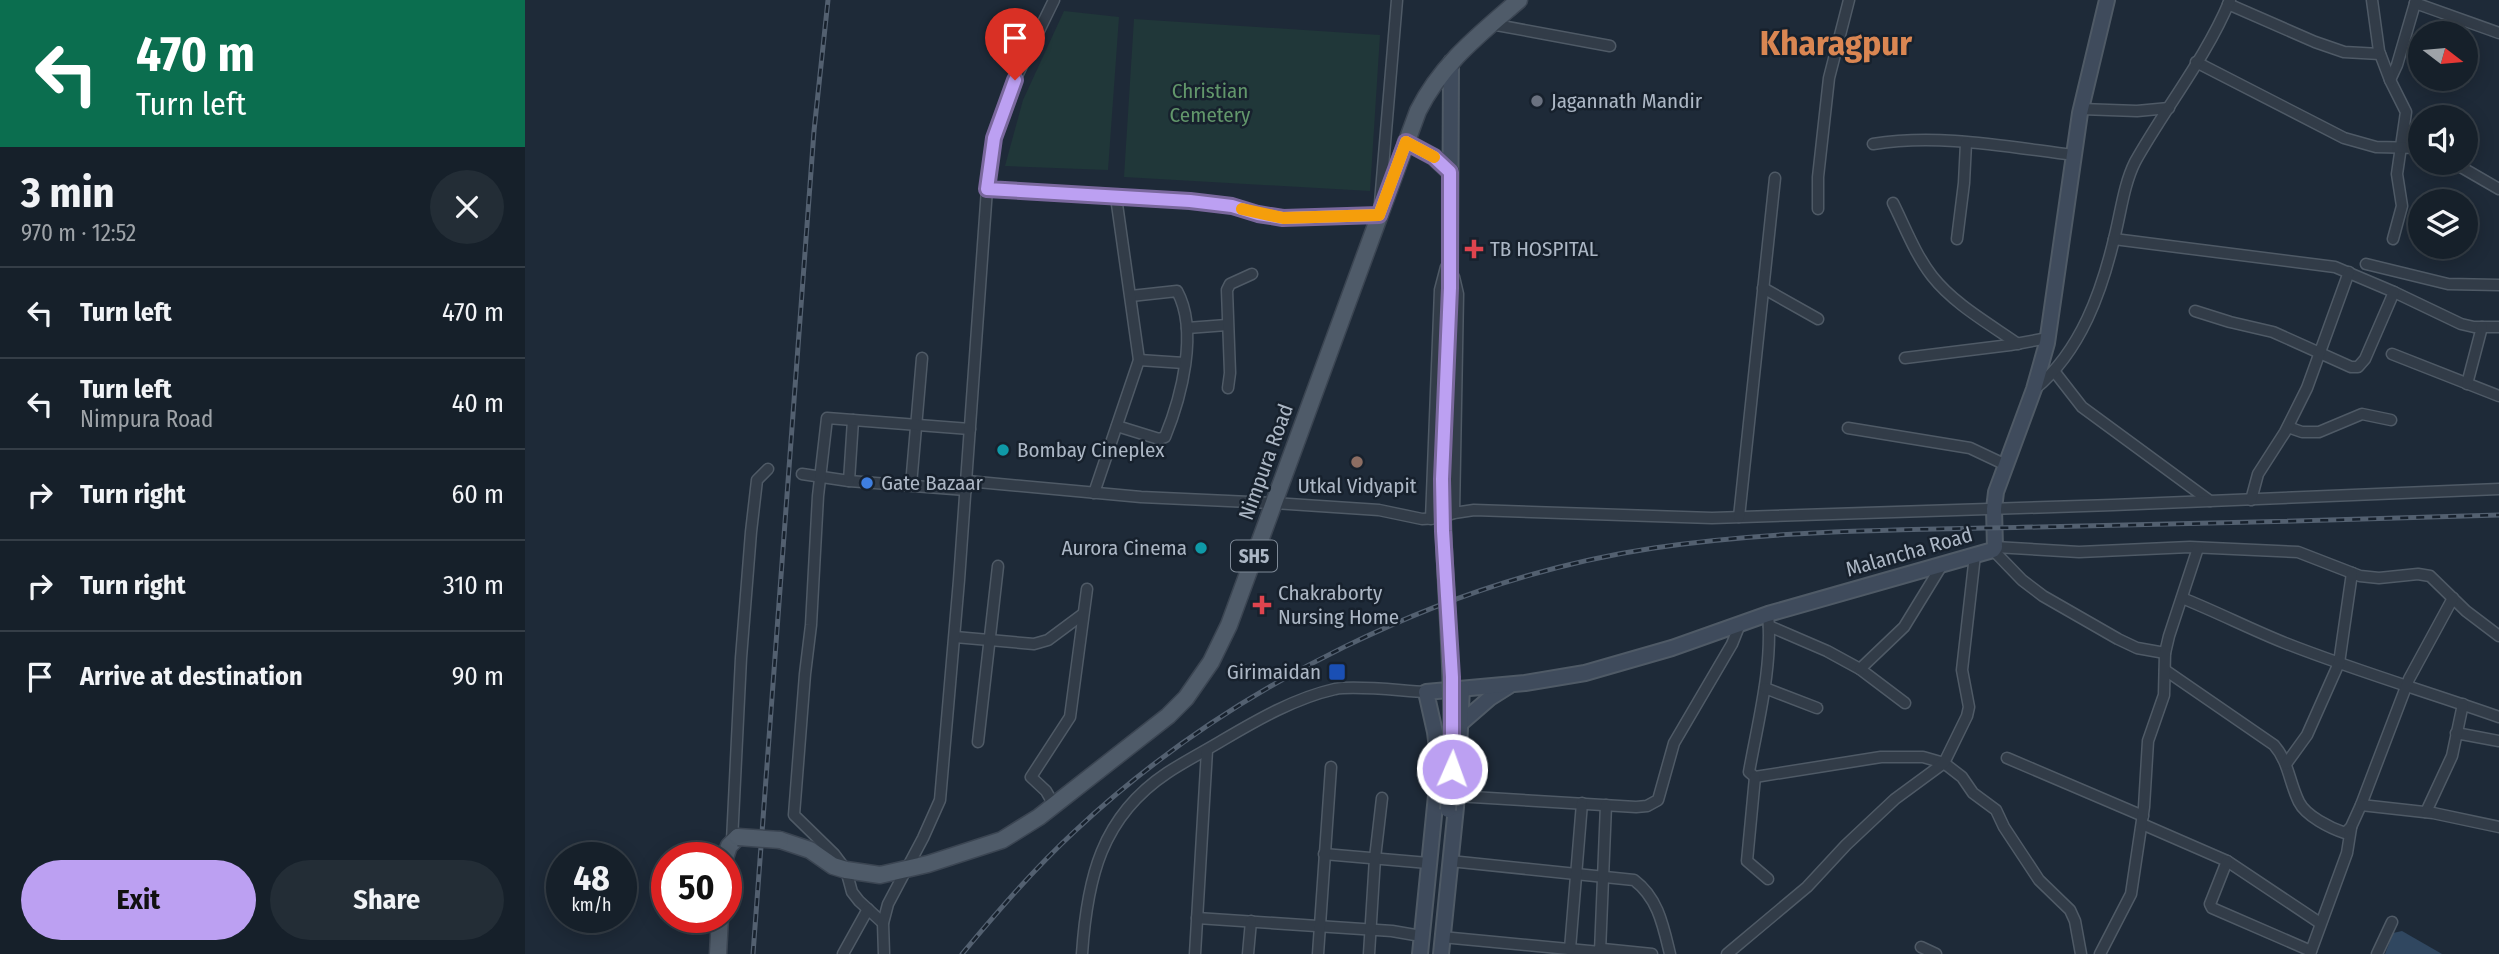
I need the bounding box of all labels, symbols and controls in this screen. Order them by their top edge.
pin [985,8,1045,80]
icon: arrive [996,19,1034,57]
north arrow [2408,21,2478,91]
map controls [2408,21,2478,259]
district label: Kharagpur [1760,22,1912,64]
text: 470 m [136,25,255,84]
icon: left [21,28,112,119]
park label: Christian Cemetery [1170,78,1251,128]
text: Turn left [136,85,246,123]
place label: Jagannath Mandir [1551,88,1703,114]
marker: Jagannath Mandir [1529,93,1545,109]
button: sound [2408,105,2478,175]
text: 3 min [21,168,115,218]
button: close [430,170,504,244]
button: layers [2408,189,2478,259]
text: 970 m · 12:52 [21,219,136,247]
place label: TB HOSPITAL [1490,236,1599,262]
marker: TB HOSPITAL [1464,239,1484,259]
icon: left [21,294,59,332]
text: Turn left [80,297,172,328]
text: 470 m [442,297,504,328]
text: Turn left [80,374,172,405]
icon: left [21,385,59,423]
text: 40 m [452,388,504,419]
street label: Nimpura Road [1233,400,1299,524]
text: Nimpura Road [80,405,213,433]
place label: Bombay Cineplex [1017,437,1165,463]
marker: Bombay Cineplex [995,442,1011,458]
marker: Utkal Vidyapit [1349,454,1365,470]
place label: Gate Bazaar [881,470,983,496]
place label: Utkal Vidyapit [1297,473,1417,499]
marker: Gate Bazaar [859,475,875,491]
icon: right [21,476,59,514]
text: Turn right [80,479,186,510]
text: 60 m [451,479,504,510]
street label: Malancha Road [1843,522,1975,582]
place label: Aurora Cinema [1061,535,1187,561]
marker: Aurora Cinema [1193,540,1209,556]
road number: SH5 [1231,540,1277,572]
icon: right [21,567,59,605]
text: Turn right [80,570,186,601]
text: 310 m [443,570,504,601]
place label: Chakraborty Nursing Home [1278,580,1399,630]
marker: Chakraborty Nursing Home [1252,595,1272,615]
icon: arrive [21,658,59,696]
place label: Girimaidan [1227,659,1321,685]
text: Arrive at destination [80,661,303,692]
text: 90 m [452,661,504,692]
marker: Girimaidan [1327,662,1347,682]
position arrow [1415,732,1489,806]
speed limit sign: 50 [651,842,742,933]
text: 48 [573,857,610,899]
button: Exit [21,860,256,940]
button: Share [270,860,504,940]
text: km/h [571,894,612,916]

